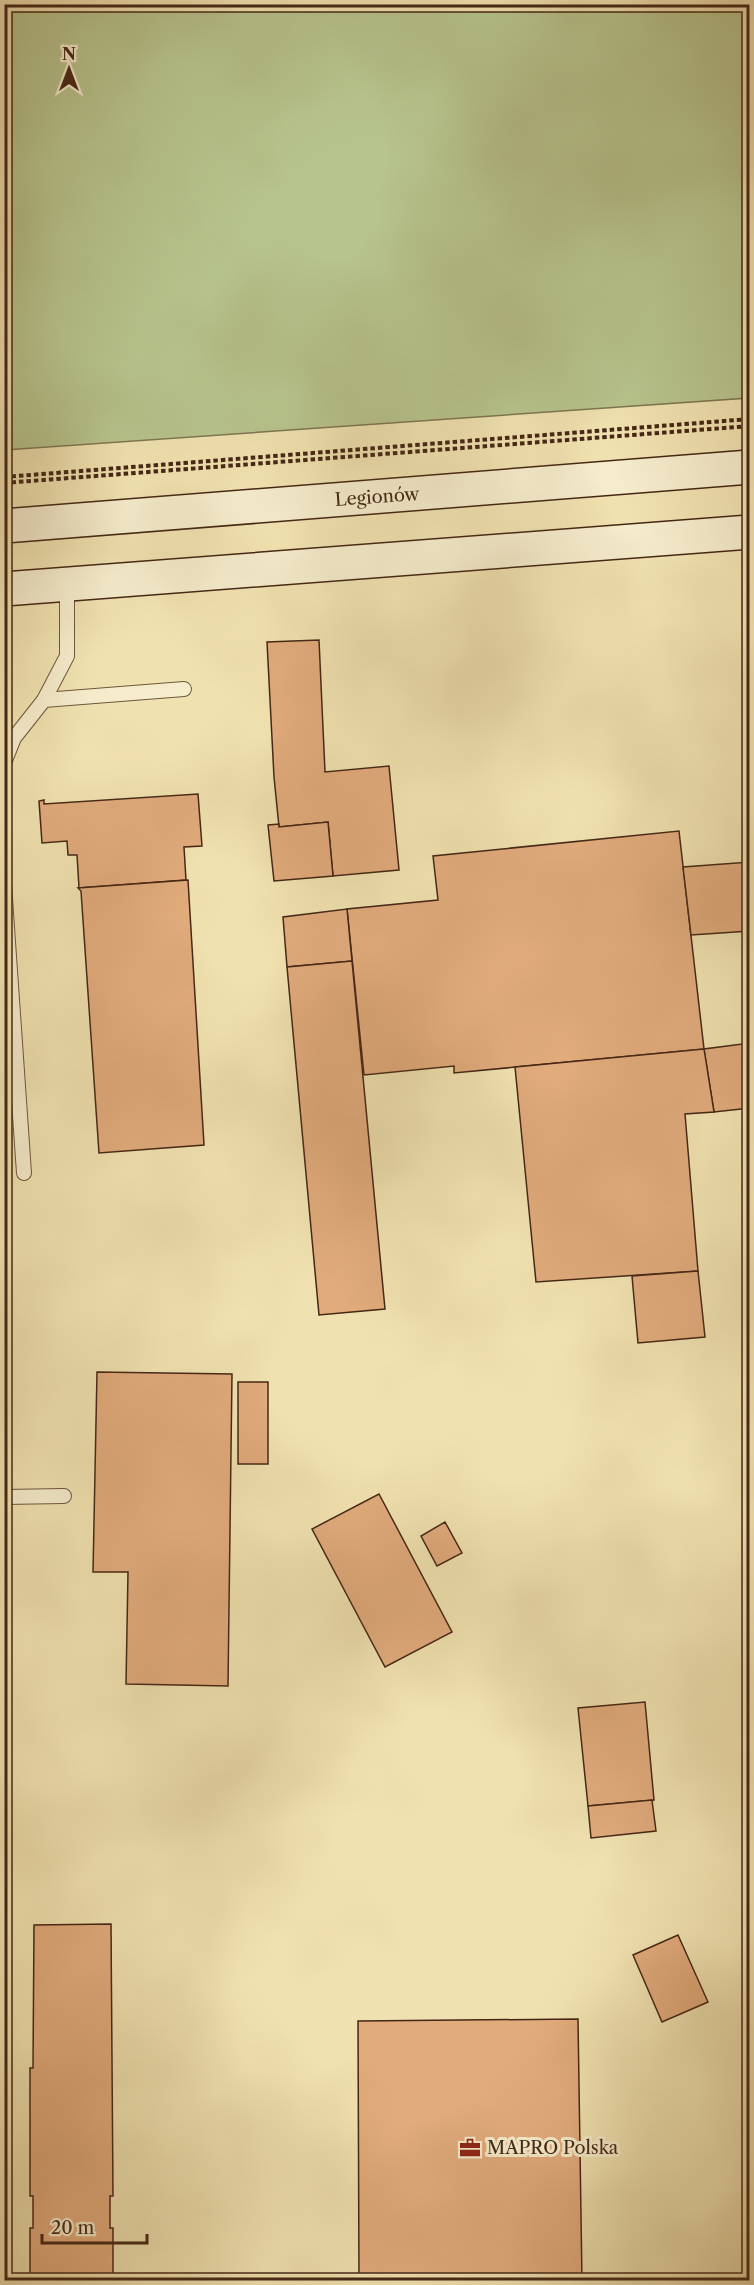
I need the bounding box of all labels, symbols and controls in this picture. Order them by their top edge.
north arrow [39,39,99,99]
text: N [62,44,76,64]
street label: Legionów [334,483,421,511]
office icon: MAPRO Polska [458,2136,482,2160]
place label: MAPRO Polska [487,2137,619,2159]
scale bar [42,2207,147,2245]
text: 20 m [51,2217,95,2239]

